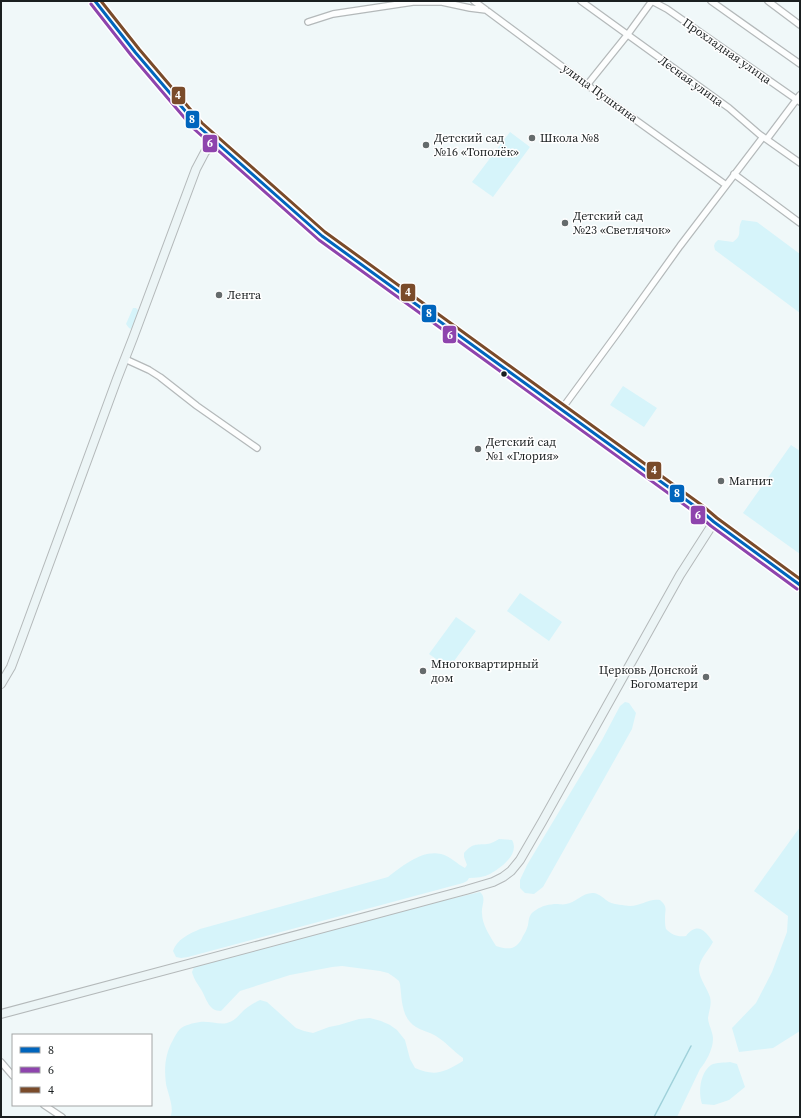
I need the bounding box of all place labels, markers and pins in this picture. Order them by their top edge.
place label: Детский сад №16 «Тополёк» [434,130,519,160]
place label: Школа №8 [540,130,599,146]
marker: Школа №8 [527,133,537,143]
marker: Детский сад №16 «Тополёк» [421,140,431,150]
place label: Детский сад №23 «Светлячок» [573,208,671,238]
marker: Детский сад №23 «Светлячок» [560,218,570,228]
place label: Лента [227,287,262,303]
marker: Лента [214,290,224,300]
unlabelled marker [499,369,509,379]
place label: Детский сад №1 «Глория» [486,434,559,464]
marker: Детский сад №1 «Глория» [473,444,483,454]
place label: Магнит [729,473,773,489]
marker: Магнит [716,476,726,486]
place label: Многоквартирный дом [431,656,539,686]
place label: Церковь Донской Богоматери [599,662,698,692]
marker: Многоквартирный дом [418,666,428,676]
marker: Церковь Донской Богоматери [701,672,711,682]

